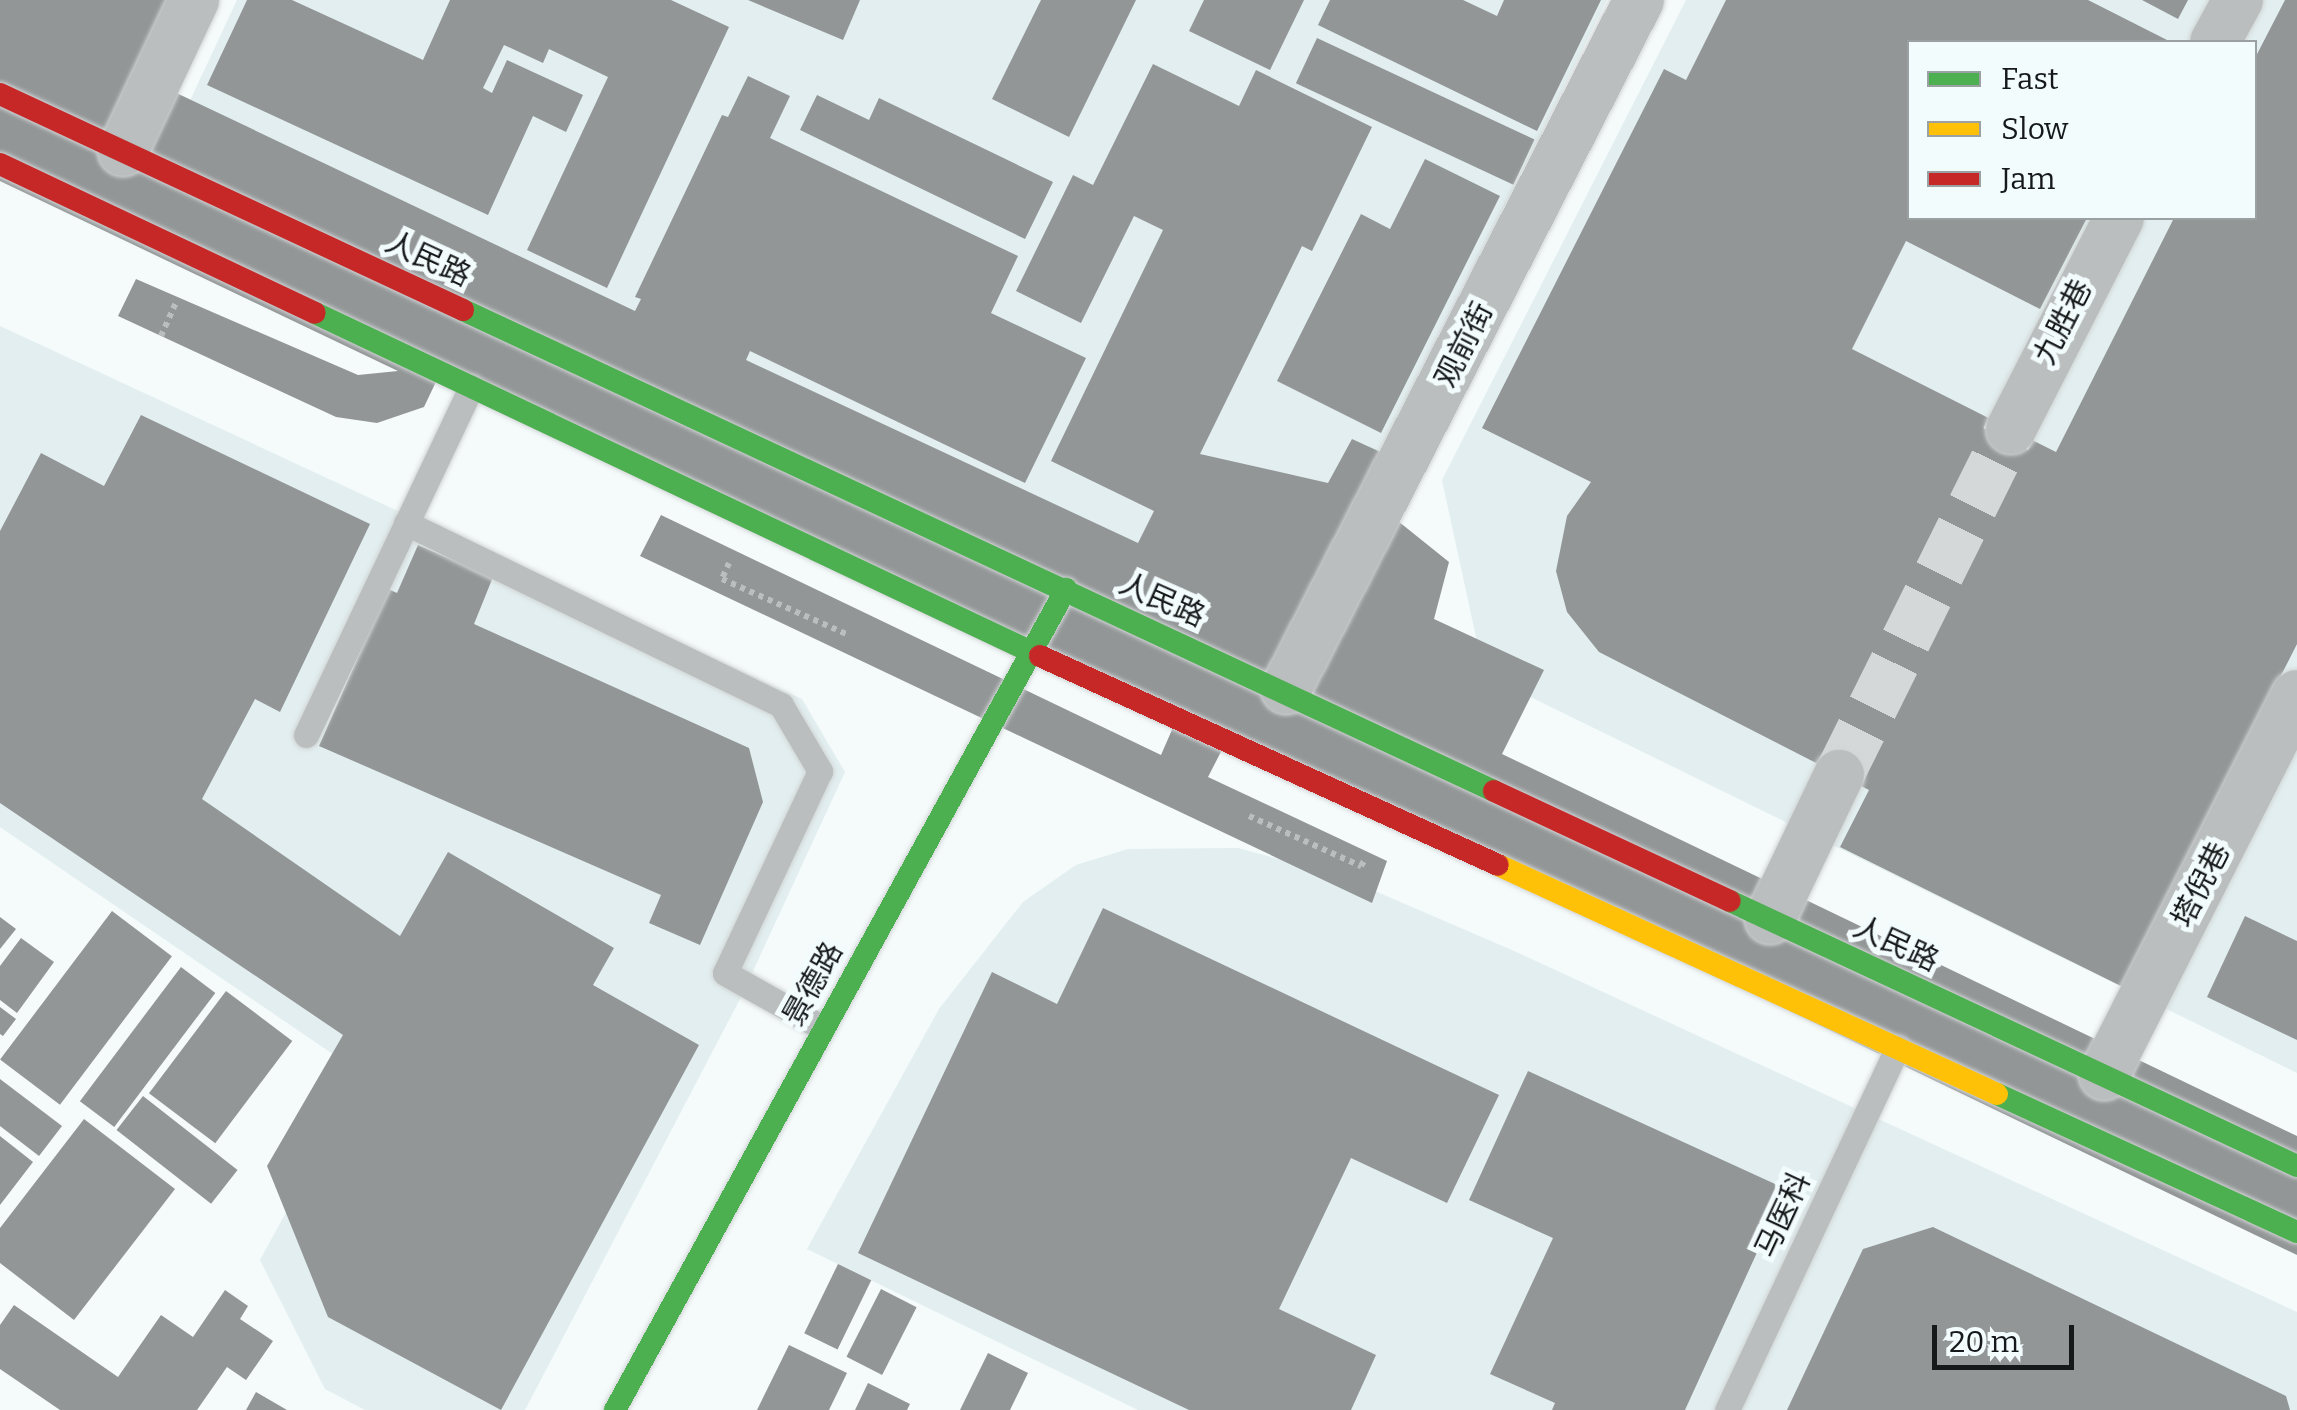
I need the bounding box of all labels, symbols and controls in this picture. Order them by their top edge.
legend [1907,40,2257,220]
text: Fast [2001,61,2059,97]
text: Slow [2001,111,2068,147]
text: Jam [2001,161,2055,197]
street label: 人民路 [380,224,476,294]
street label: 九胜巷 [2027,274,2099,370]
street label: 观前街 [1428,297,1500,393]
street label: 人民路 [1114,565,1210,635]
street label: 塔倪巷 [2165,837,2237,933]
street label: 人民路 [1848,909,1944,979]
street label: 景德路 [775,936,851,1032]
street label: 马医科 [1748,1167,1818,1263]
scale bar [1937,1305,2080,1367]
text: 20 m [1949,1324,2019,1360]

